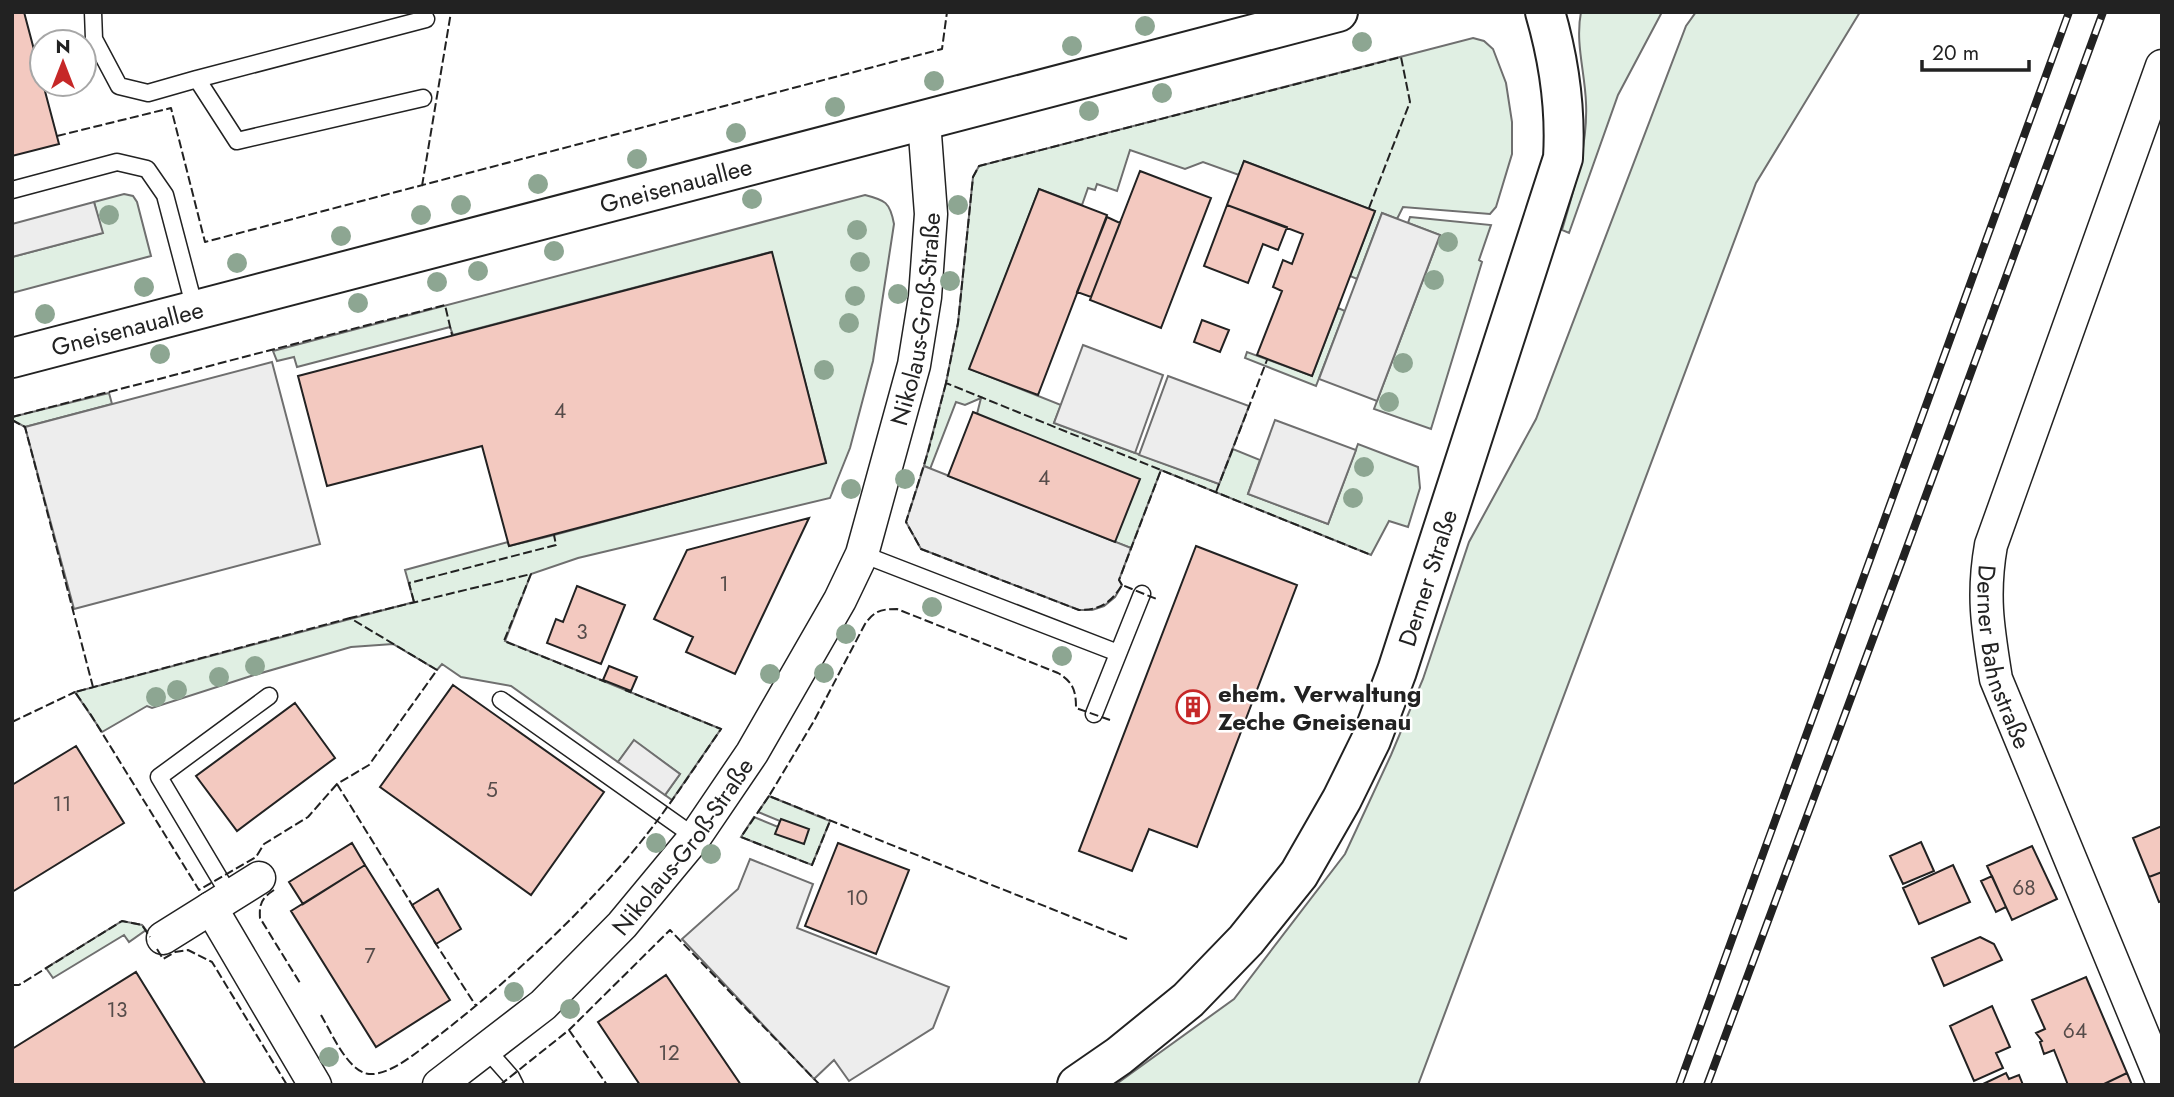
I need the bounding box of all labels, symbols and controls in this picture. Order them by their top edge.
north arrow [28,28,98,98]
scale bar [1922,28,2029,72]
text: N [55,33,71,60]
text: 20 m [1932,38,1979,68]
street label: Gneisenauallee [596,148,756,221]
street label: Nikolaus-Groß-Straße [881,211,949,429]
street label: Gneisenauallee [47,291,207,365]
house number: 4 [554,396,566,426]
house number: 4 [1038,463,1050,493]
street label: Derner Straße [1389,505,1466,651]
street label: Derner Bahnstraße [1969,564,2040,754]
house number: 1 [719,569,729,599]
house number: 3 [576,617,588,647]
place label: ehem. Verwaltung Zeche Gneisenau [1218,676,1421,739]
building icon: ehem. Verwaltung Zeche Gneisenau [1174,688,1212,726]
street label: Nikolaus-Groß-Straße [603,750,762,943]
house number: 5 [486,775,498,805]
house number: 11 [53,789,71,819]
house number: 68 [2012,873,2036,903]
house number: 10 [846,883,868,913]
house number: 7 [364,941,376,971]
house number: 13 [107,995,127,1025]
house number: 64 [2063,1016,2087,1046]
house number: 12 [658,1038,680,1068]

